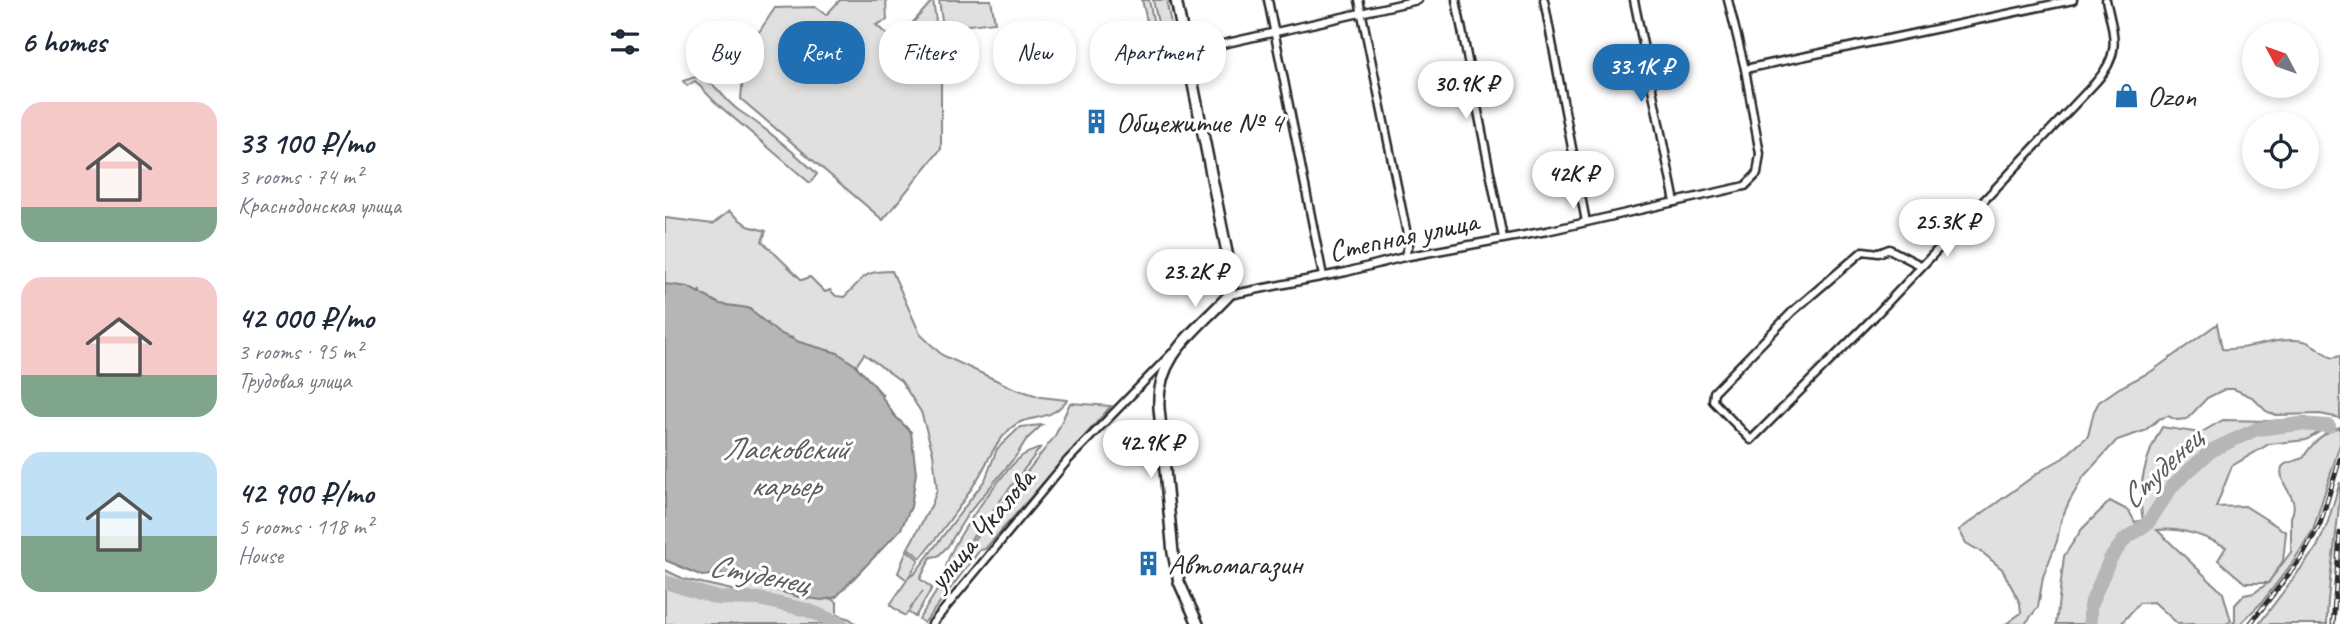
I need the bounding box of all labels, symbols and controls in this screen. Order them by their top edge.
chip: Buy [686,21,764,84]
chip: Rent [778,21,865,84]
chip: Filters [879,21,979,84]
chip: New [993,21,1076,84]
chip: Apartment [1090,21,1226,84]
north arrow [2242,21,2319,98]
map controls [2242,21,2319,189]
text: 6 homes [21,23,106,61]
icon: filters [606,23,644,61]
pin: 33.1K ₽ [1576,44,1706,104]
text: 33.1K ₽ [1609,52,1673,81]
pin: 30.9K ₽ [1401,61,1531,121]
text: 30.9K ₽ [1434,69,1498,98]
place label: Ozon [2147,77,2197,115]
shop icon: Ozon [2113,82,2141,110]
place label: Общежитие № 4 [1116,103,1285,141]
building icon: Общежитие № 4 [1082,108,1110,136]
button: locate [2242,112,2319,189]
text: 33 100 ₽/mo [238,124,374,162]
icon: home [77,130,161,214]
pin: 42K ₽ [1524,152,1622,211]
text: 42K ₽ [1548,159,1598,188]
text: 3 rooms · 74 m² [238,162,362,191]
text: Краснодонская улица [238,191,401,220]
pin: 25.3K ₽ [1882,200,2012,259]
street label: Степная улица [1325,201,1484,270]
text: 25.3K ₽ [1915,207,1979,236]
pin: 23.2K ₽ [1130,250,1260,309]
text: 23.2K ₽ [1163,257,1227,286]
text: 42 000 ₽/mo [238,299,374,337]
icon: home [77,305,161,389]
text: 3 rooms · 95 m² [238,337,362,366]
text: Трудовая улица [238,366,351,395]
water label: Студенец [2111,416,2214,518]
pin: 42.9K ₽ [1086,420,1216,480]
water label: Ласковский карьер [722,428,854,506]
text: 42.9K ₽ [1119,428,1183,457]
street label: улица Чкалова [918,458,1045,599]
text: 42 900 ₽/mo [238,474,374,512]
icon: home [77,480,161,564]
text: 5 rooms · 118 m² [238,512,373,541]
text: House [238,541,283,570]
water label: Студенец [706,544,816,604]
place label: Автомагазин [1168,545,1305,583]
building icon: Автомагазин [1134,550,1162,578]

